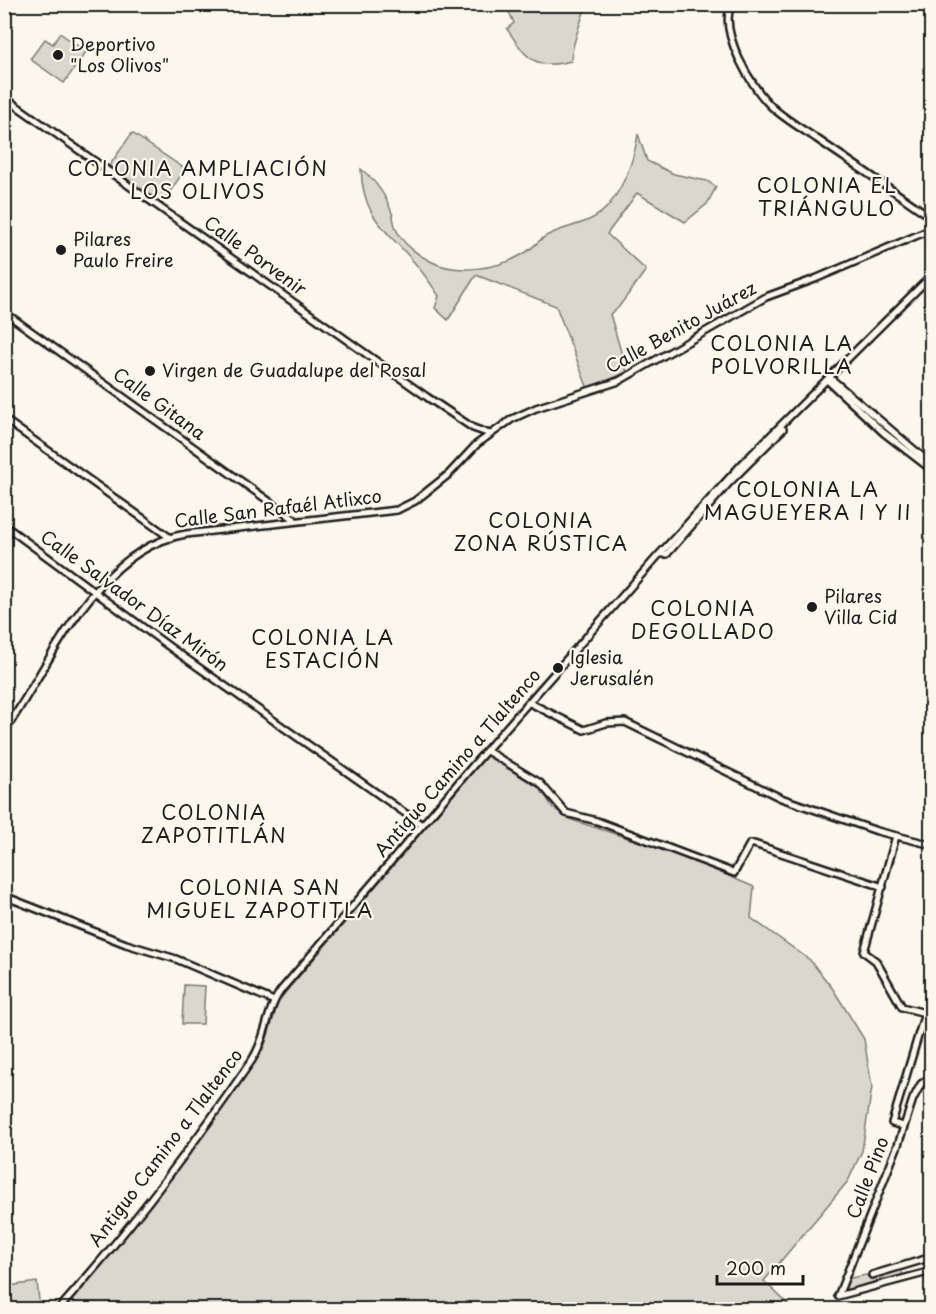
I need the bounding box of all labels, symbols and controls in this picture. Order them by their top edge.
place label: Deportivo "Los Olivos" [70,30,169,78]
marker: Deportivo "Los Olivos" [51,48,65,62]
district label: COLONIA AMPLIACIÓN LOS OLIVOS [68,153,328,206]
district label: COLONIA EL TRIÁNGULO [757,170,897,223]
street label: Calle Porvenir [199,208,313,302]
place label: Pilares Paulo Freire [73,225,174,273]
marker: Pilares Paulo Freire [54,243,68,257]
street label: Calle Benito Juárez [600,274,761,379]
district label: COLONIA LA POLVORILLA [710,328,854,381]
place label: Virgen de Guadalupe del Rosal [162,356,426,383]
street label: Calle Gitana [108,360,212,446]
marker: Virgen de Guadalupe del Rosal [143,364,157,378]
district label: COLONIA LA MAGUEYERA I Y II [704,474,912,527]
street label: Calle San Rafaél Atlixco [173,481,383,534]
district label: COLONIA ZONA RÚSTICA [453,505,629,558]
street label: Calle Salvador Díaz Mirón [35,522,234,677]
place label: Pilares Villa Cid [824,582,898,630]
district label: COLONIA DEGOLLADO [631,593,775,646]
marker: Pilares Villa Cid [805,600,819,614]
district label: COLONIA LA ESTACIÓN [251,622,395,675]
place label: Iglesia Jerusalén [570,643,654,691]
marker: Iglesia Jerusalén [551,661,565,675]
street label: Antiguo Camino a Tlaltenco [367,662,546,862]
district label: COLONIA ZAPOTITLÁN [141,797,287,850]
district label: COLONIA SAN MIGUEL ZAPOTITLA [146,872,374,925]
street label: Antiguo Camino a Tlaltenco [81,1042,248,1252]
street label: Calle Pino [839,1132,895,1223]
scale bar [717,1248,802,1286]
text: 200 m [726,1254,786,1281]

